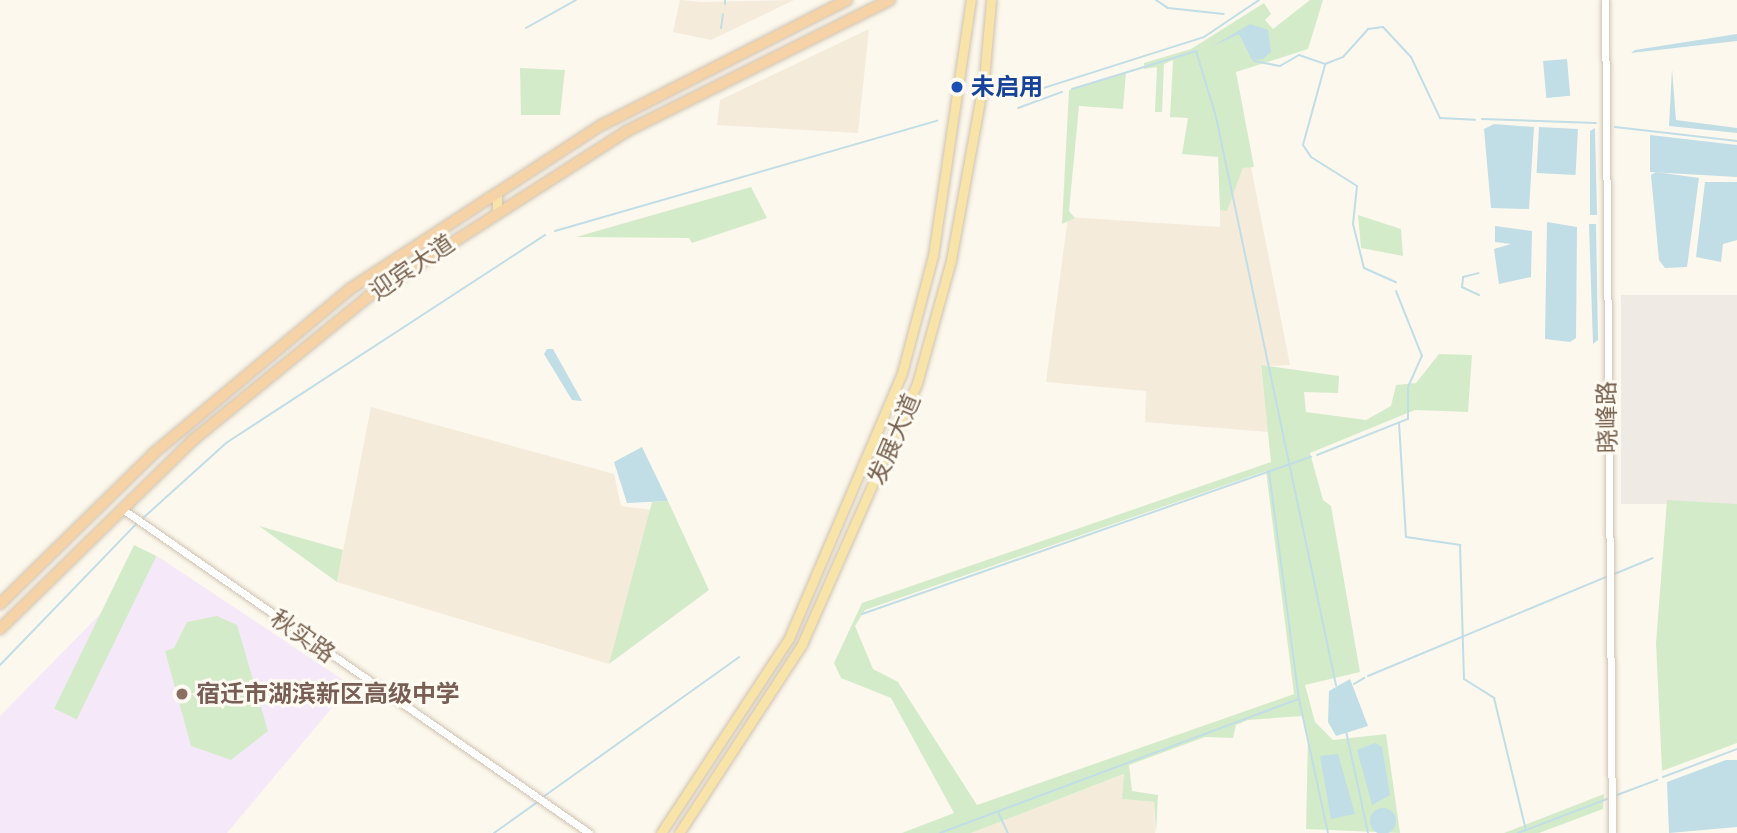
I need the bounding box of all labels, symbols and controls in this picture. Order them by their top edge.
place label: 未启用 [971,73,1043,101]
marker: 未启用 [949,79,965,95]
street label: 迎宾大道 [364,228,460,306]
street label: 晓峰路 [1592,381,1622,453]
street label: 发展大道 [862,389,926,489]
street label: 秋实路 [265,604,341,668]
place label: 宿迁市湖滨新区高级中学 [196,680,460,708]
marker: 宿迁市湖滨新区高级中学 [174,686,190,702]

